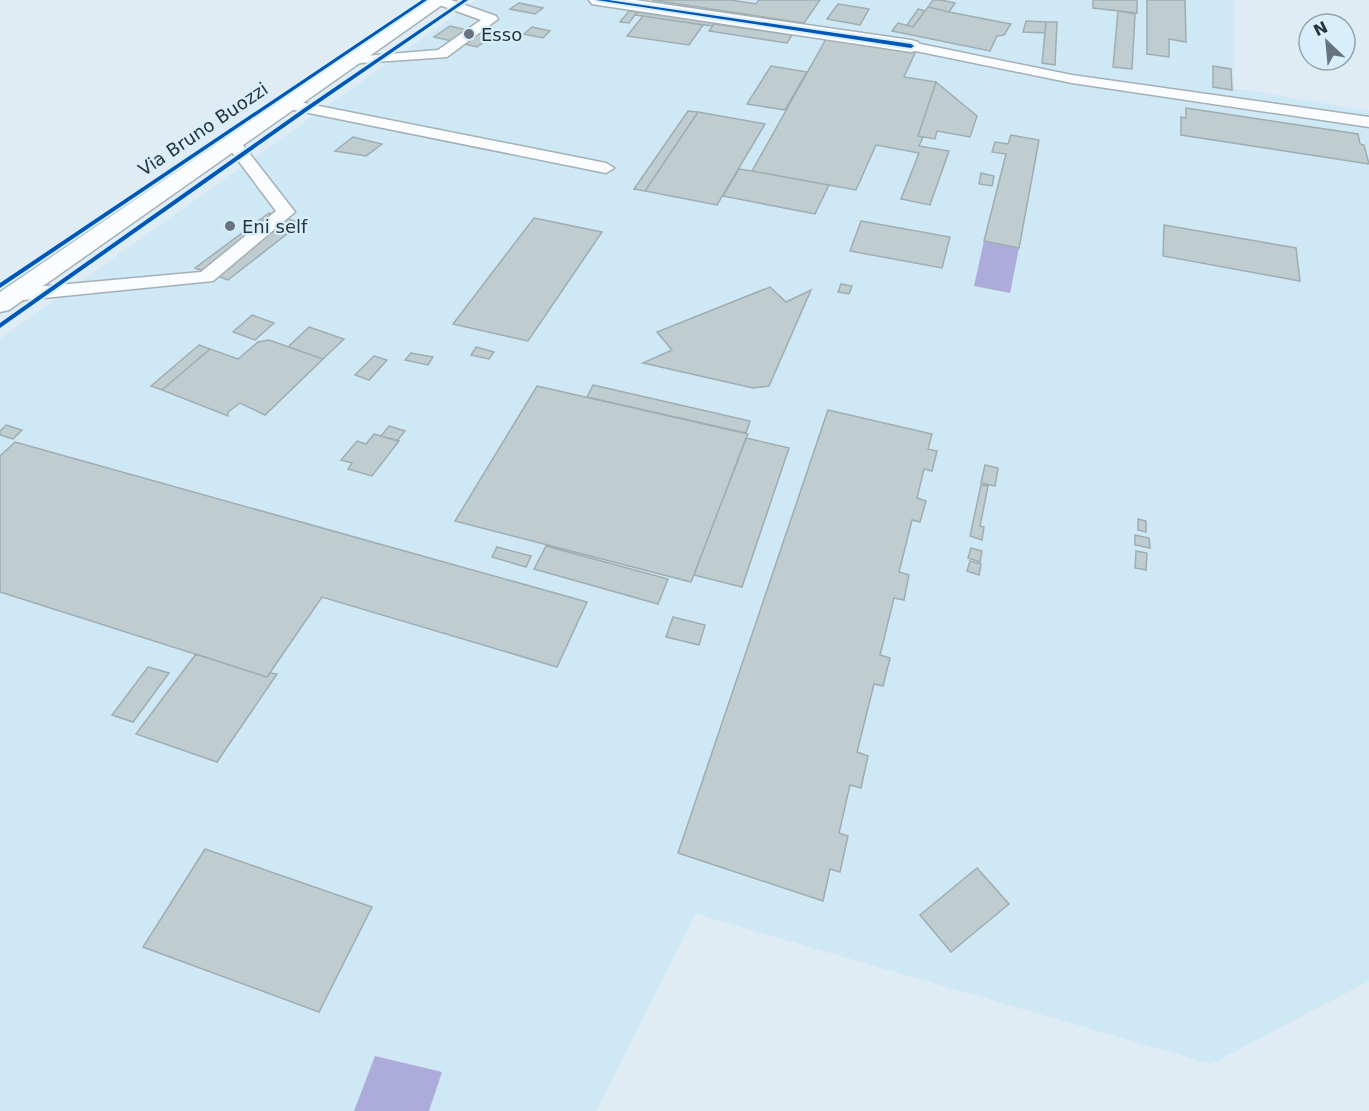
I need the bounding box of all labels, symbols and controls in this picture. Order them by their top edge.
north arrow [1297,12,1357,72]
text: N [1310,17,1331,40]
place label: Esso [481,24,522,45]
marker: Esso [462,27,476,41]
street label: Via Bruno Buozzi [134,78,272,180]
place label: Eni self [242,216,308,237]
marker: Eni self [223,219,237,233]

